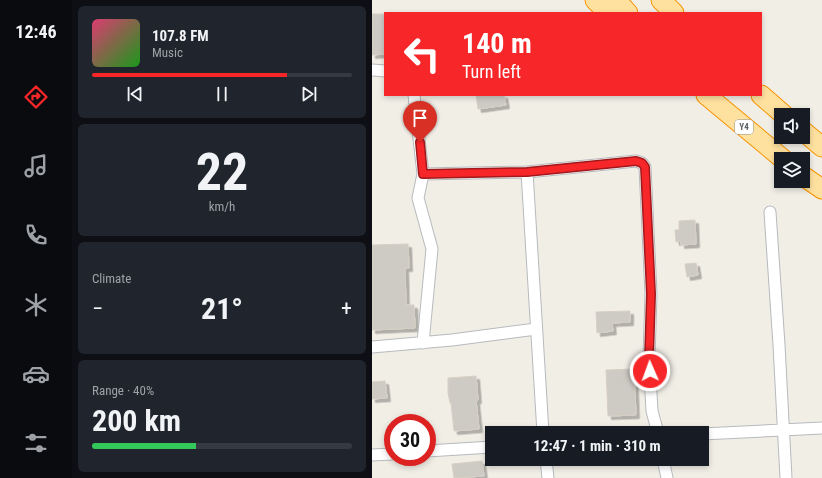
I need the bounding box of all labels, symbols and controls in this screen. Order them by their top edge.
text: 12:46 [15,21,57,42]
text: 107.8 FM [152,27,209,45]
text: 140 m [462,27,532,60]
icon: left [396,28,448,80]
text: Music [152,45,183,60]
text: Turn left [462,61,521,82]
icon: directions [22,83,50,111]
icon: previous [124,83,146,105]
icon: pause [211,83,233,105]
icon: next [298,83,320,105]
pin [403,101,437,142]
icon: arrive [409,107,431,129]
map controls [774,108,810,188]
button: sound [774,108,810,144]
road number: Y4 [735,120,753,134]
text: 22 [196,142,248,203]
icon: music [22,152,50,180]
button: layers [774,152,810,188]
text: km/h [209,199,235,214]
icon: phone [22,221,50,249]
text: Climate [92,271,131,286]
icon: climate [22,291,50,319]
text: 21° [201,291,243,326]
text: − [92,296,103,321]
text: + [341,296,352,321]
position arrow [629,350,671,392]
icon: car [22,360,50,388]
text: Range · 40% [92,383,154,398]
text: 200 km [92,403,181,438]
speed limit sign: 30 [384,414,436,466]
icon: filters [22,429,50,457]
text: 12:47 · 1 min · 310 m [533,437,661,455]

